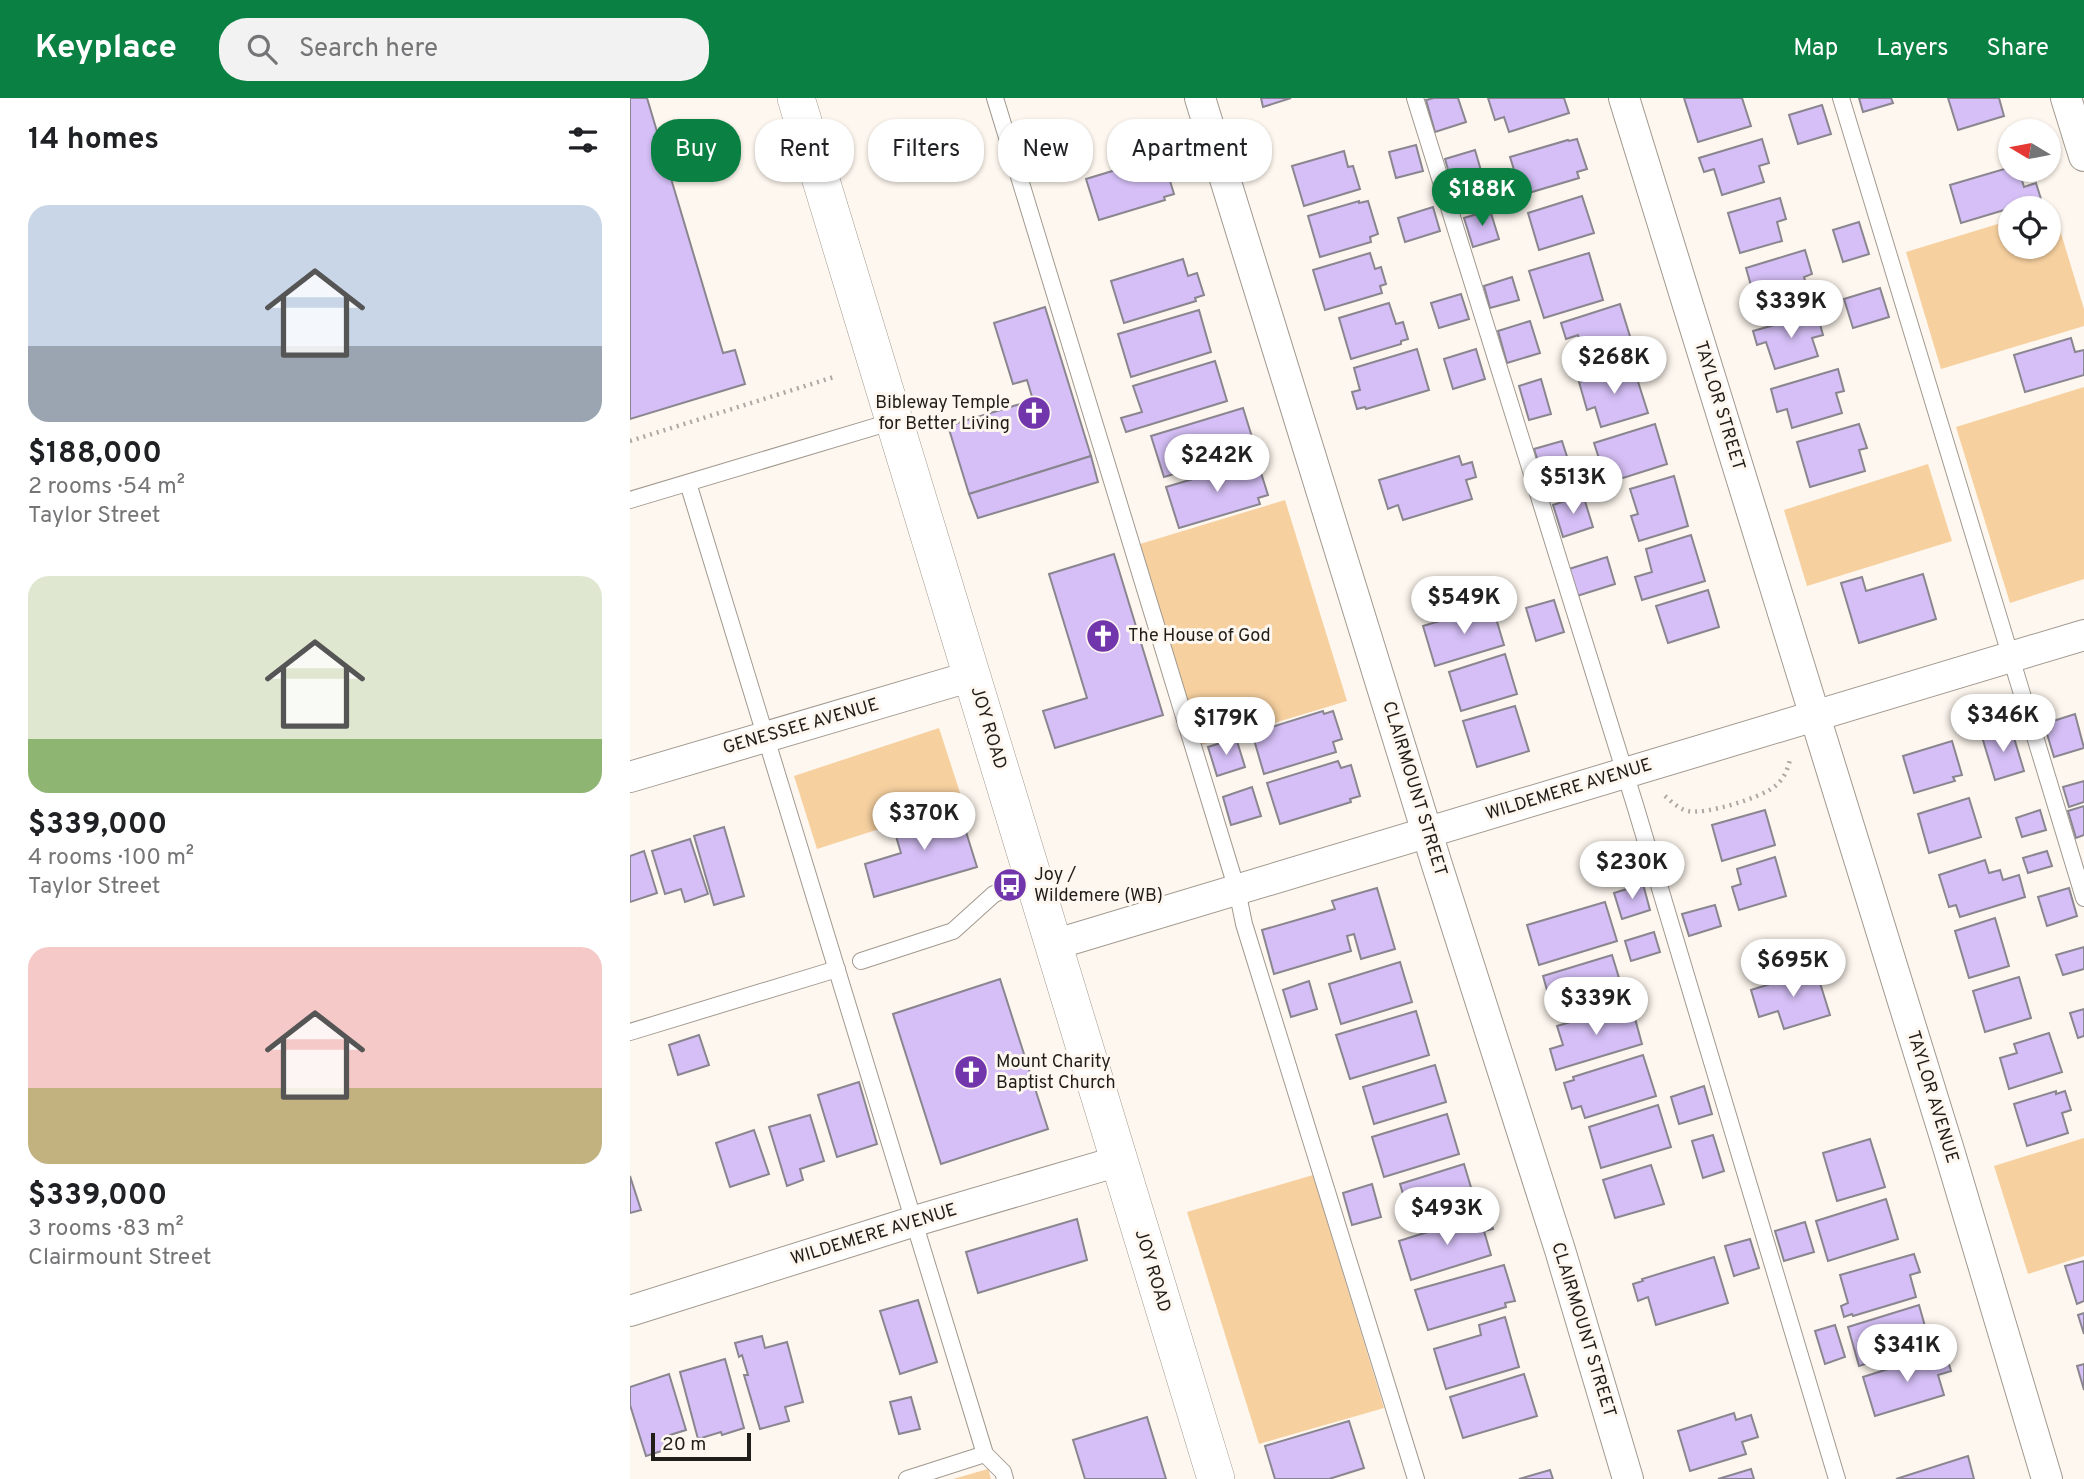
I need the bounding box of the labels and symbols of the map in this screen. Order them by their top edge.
north arrow [1998,119,2062,182]
pin: $188K [1433,169,1531,228]
pin: $339K [1742,280,1840,340]
pin: $268K [1565,336,1663,396]
street label: TAYLOR STREET [1688,338,1750,474]
place label: Bibleway Temple for Better Living [875,392,1010,436]
church icon: Bibleway Temple for Better Living [1015,394,1053,432]
pin: $242K [1168,434,1266,494]
pin: $513K [1524,456,1622,516]
pin: $549K [1415,576,1513,636]
church icon: The House of God [1084,617,1122,655]
place label: The House of God [1128,625,1271,648]
street label: JOY ROAD [964,684,1012,772]
street label: GENESSEE AVENUE [720,694,882,760]
pin: $346K [1954,694,2052,754]
pin: $179K [1177,698,1275,757]
street label: CLAIRMOUNT STREET [1376,699,1452,879]
street label: WILDEMERE AVENUE [1483,754,1655,826]
pin: $370K [875,792,973,852]
pin: $230K [1583,842,1681,901]
place label: Joy / Wildemere (WB) [1034,864,1163,908]
bus stop icon: Joy / Wildemere (WB) [991,866,1029,904]
pin: $695K [1744,940,1842,999]
pin: $339K [1547,978,1645,1037]
street label: TAYLOR AVENUE [1901,1028,1963,1166]
place label: Mount Charity Baptist Church [996,1051,1116,1095]
church icon: Mount Charity Baptist Church [952,1053,990,1091]
pin: $493K [1398,1188,1496,1247]
street label: WILDEMERE AVENUE [788,1199,960,1271]
street label: JOY ROAD [1128,1227,1176,1315]
street label: CLAIRMOUNT STREET [1545,1240,1621,1420]
pin: $341K [1858,1324,1956,1384]
scale bar [651,1430,751,1462]

